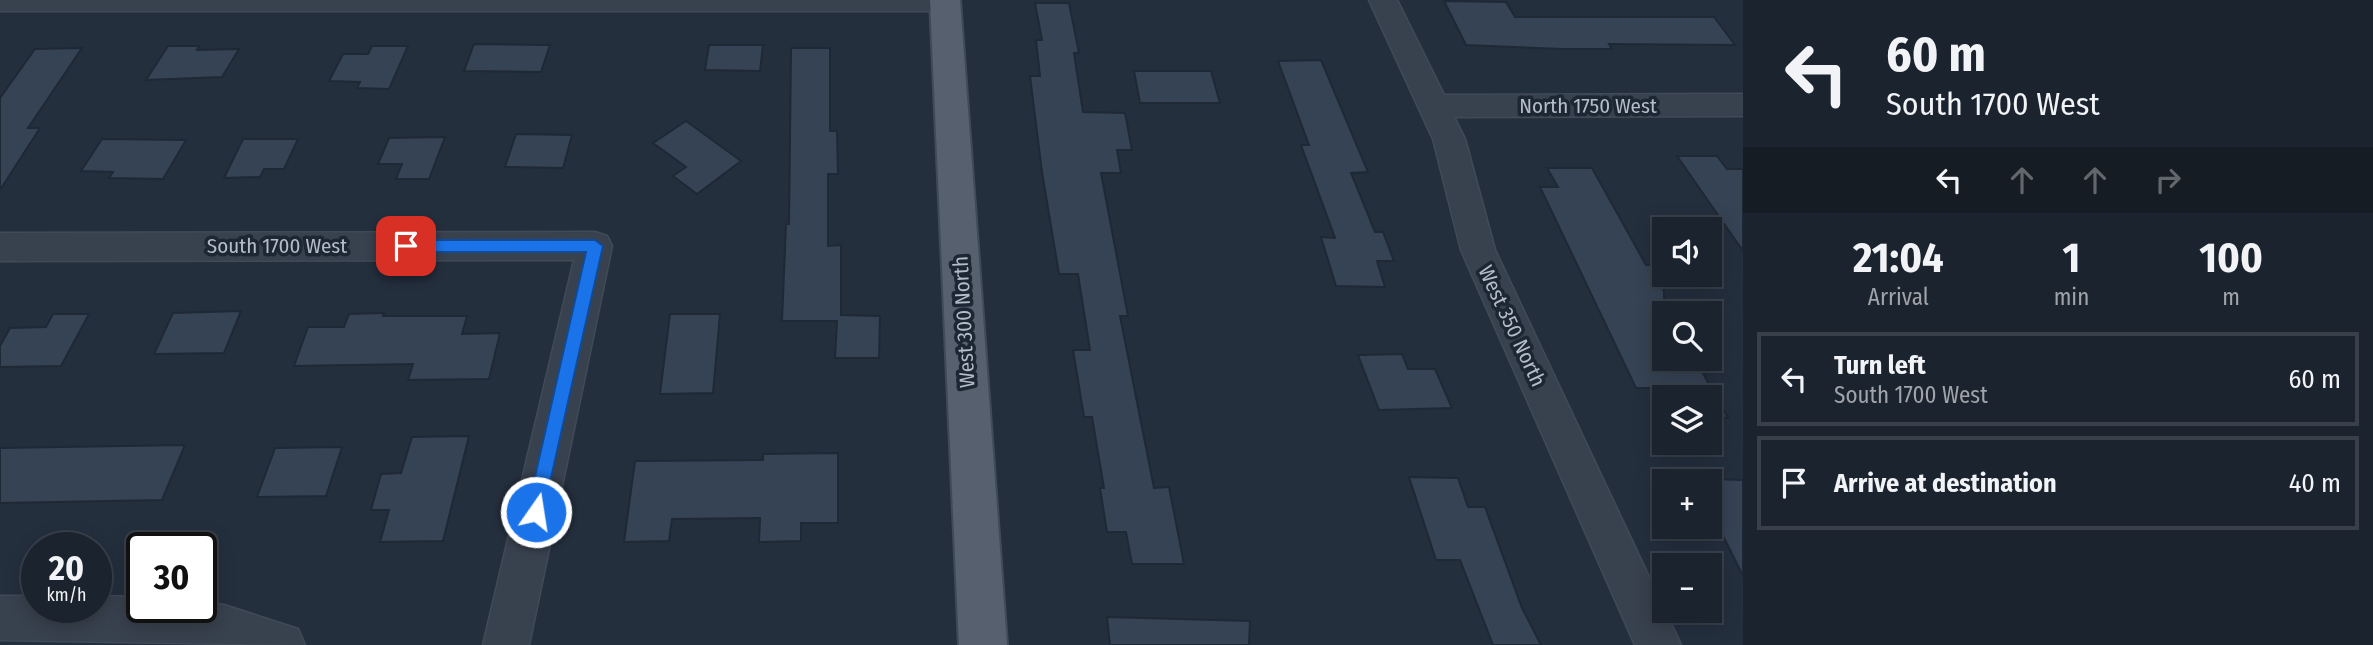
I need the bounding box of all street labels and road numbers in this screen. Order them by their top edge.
street label: North 1750 West [1519,93,1657,119]
street label: South 1700 West [207,233,347,259]
street label: West 300 North [948,255,980,389]
street label: West 350 North [1473,261,1551,391]

